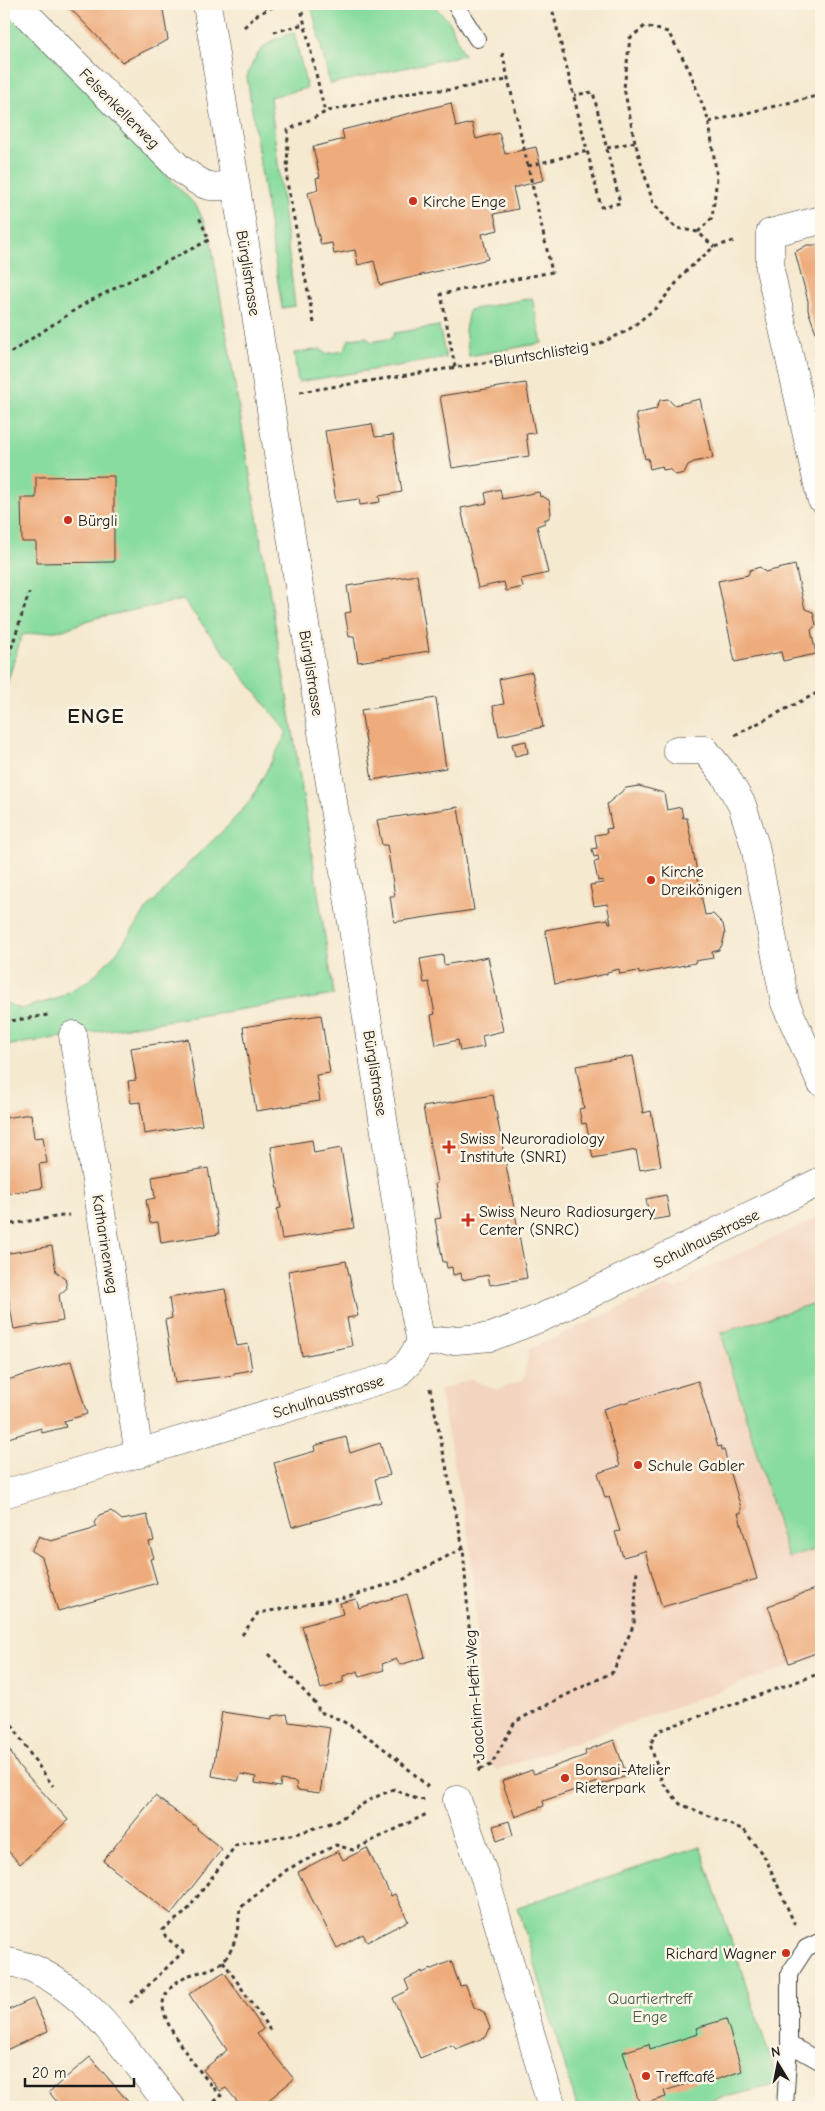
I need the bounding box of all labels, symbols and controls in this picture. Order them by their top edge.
street label: Felsenkellerweg [75,65,163,153]
place label: Kirche Enge [423,193,506,211]
marker: Kirche Enge [407,195,419,207]
street label: Bürglistrasse [232,229,264,317]
street label: Bluntschlisteig [492,338,590,370]
place label: Bürgli [78,512,118,530]
marker: Bürgli [62,514,74,526]
street label: Bürglistrasse [295,629,327,717]
district label: ENGE [67,704,125,728]
place label: Kirche Dreikönigen [661,863,742,899]
marker: Kirche Dreikönigen [645,874,657,886]
street label: Bürglistrasse [359,1029,391,1117]
place label: Swiss Neuroradiology Institute (SNRI) [460,1130,605,1166]
marker: Swiss Neuroradiology Institute (SNRI) [442,1140,456,1154]
street label: Katharinenweg [88,1193,122,1295]
place label: Swiss Neuro Radiosurgery Center (SNRC) [479,1203,656,1239]
street label: Schulhausstrasse [651,1206,762,1272]
marker: Swiss Neuro Radiosurgery Center (SNRC) [461,1213,475,1227]
street label: Schulhausstrasse [271,1371,386,1422]
place label: Schule Gabler [648,1457,745,1475]
marker: Schule Gabler [632,1459,644,1471]
street label: Joachim-Hefti-Weg [461,1629,489,1761]
place label: Bonsai-Atelier Rieterpark [575,1761,671,1797]
marker: Bonsai-Atelier Rieterpark [559,1772,571,1784]
place label: Richard Wagner [666,1945,777,1963]
marker: Richard Wagner [780,1947,792,1959]
park label: Quartiertreff Enge [608,1990,694,2026]
north arrow [752,2038,802,2088]
text: N [770,2043,782,2061]
scale bar [25,2056,134,2088]
text: 20 m [32,2064,66,2082]
place label: Treffcafé [656,2068,715,2086]
marker: Treffcafé [640,2070,652,2082]

